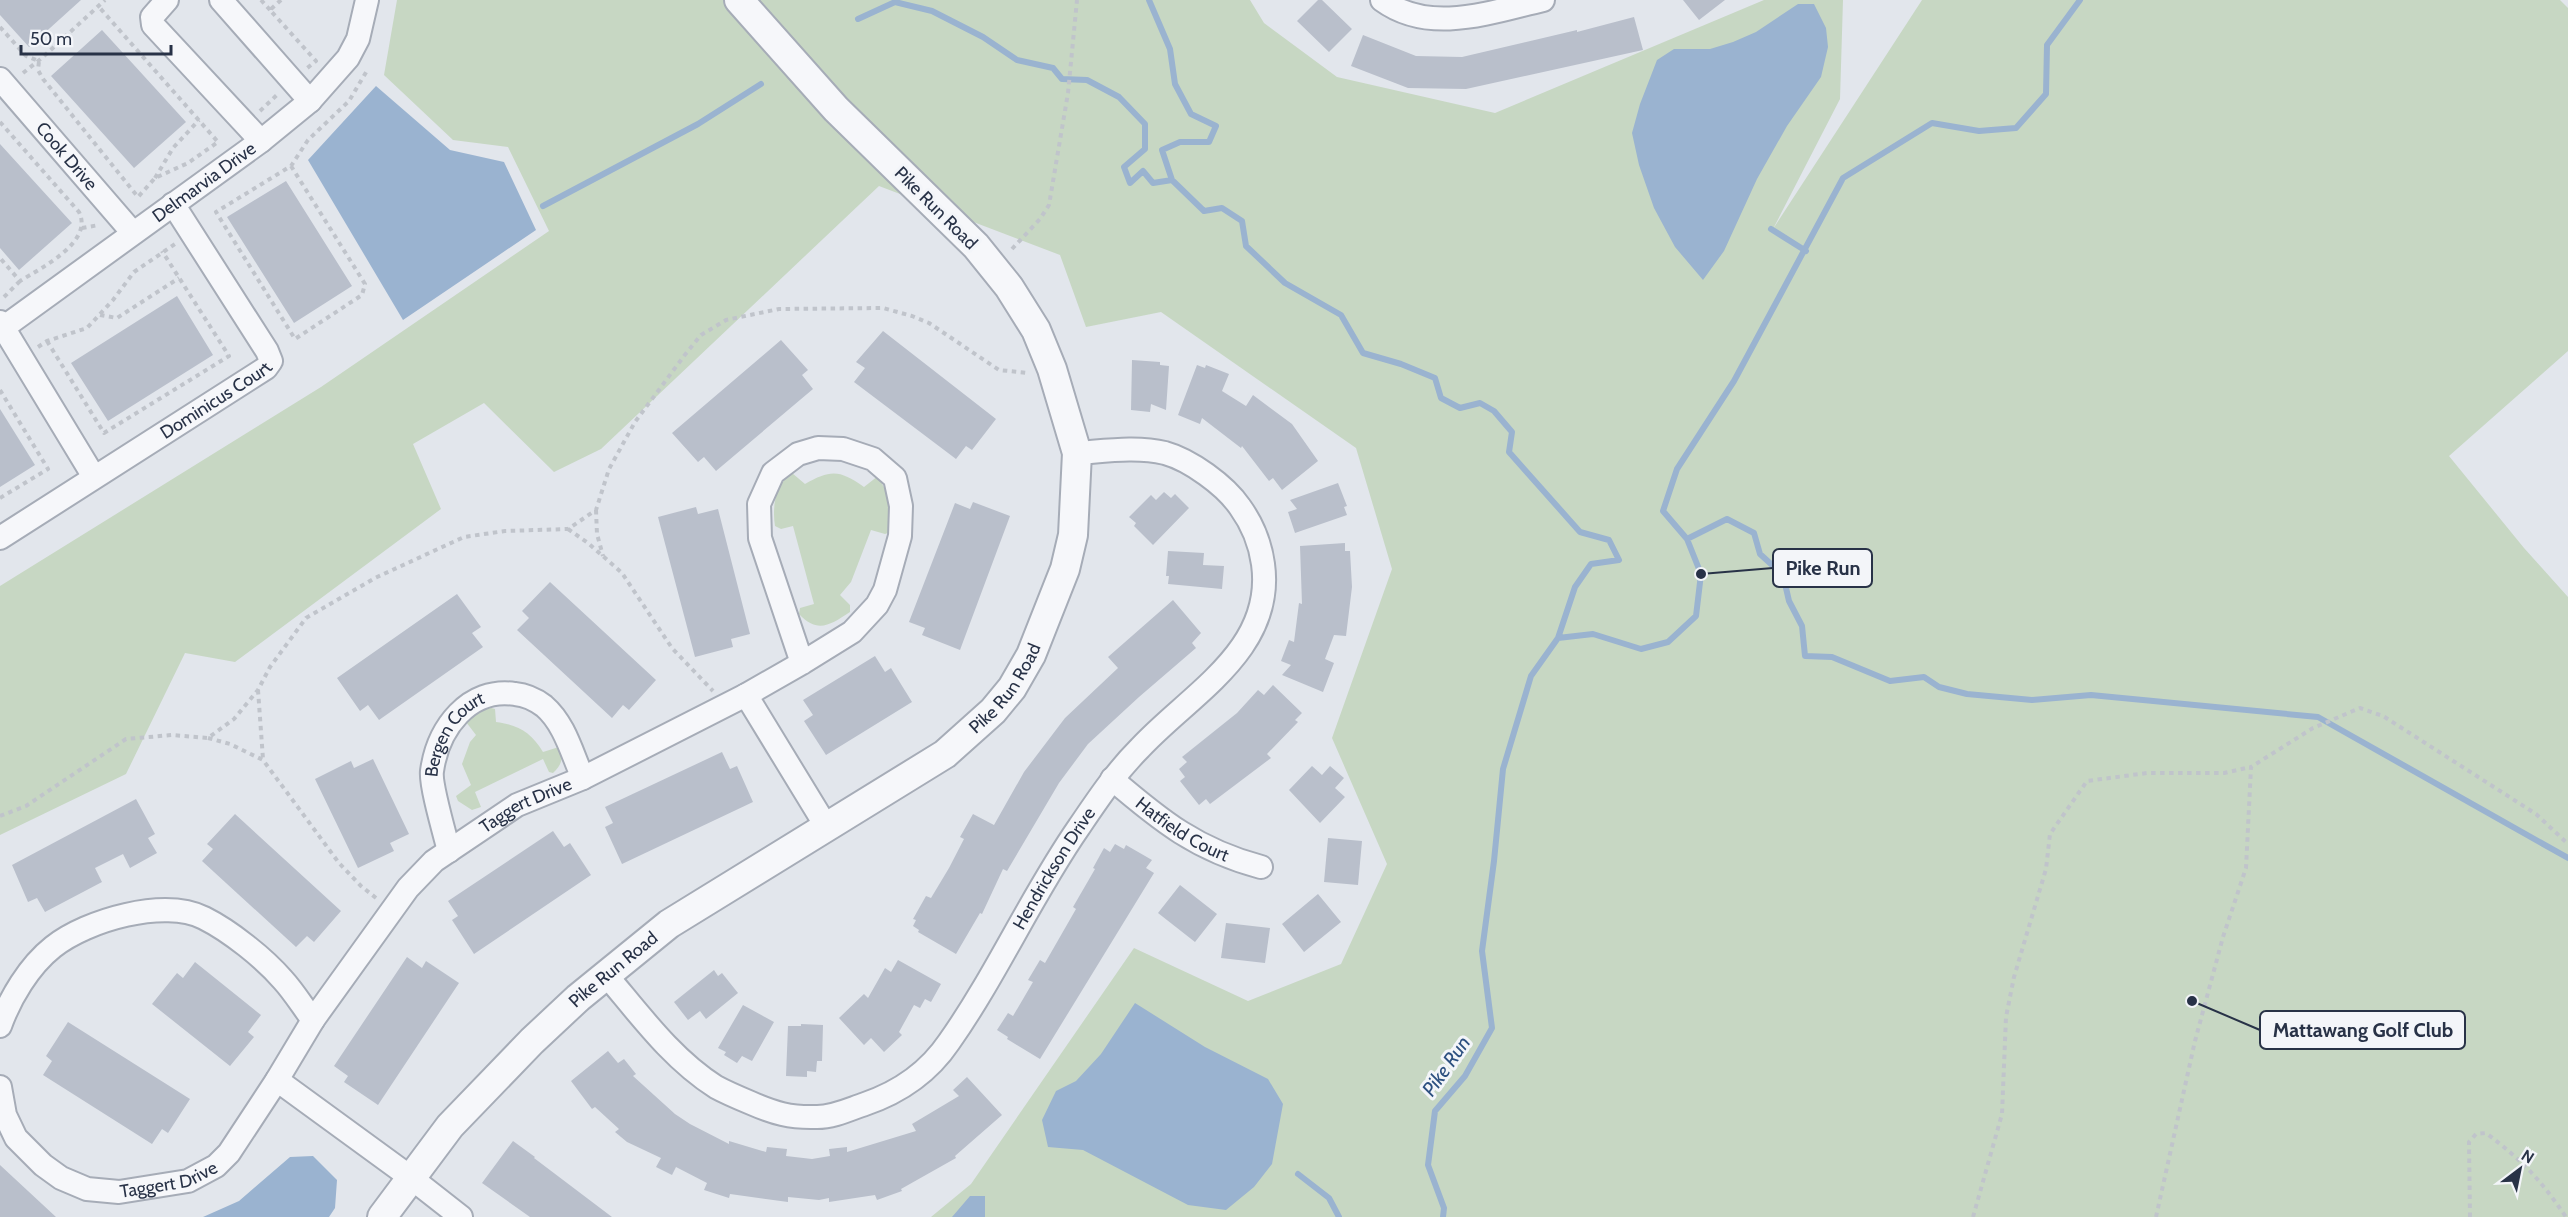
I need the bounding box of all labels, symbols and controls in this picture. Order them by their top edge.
scale bar [21,18,171,56]
text: 50 m [30,28,72,50]
street label: Cook Drive [31,118,102,195]
street label: Delmarvia Drive [148,137,260,227]
street label: Pike Run Road [890,162,982,254]
street label: Dominicus Court [156,358,277,444]
callout: Pike Run [1773,549,1872,587]
text: Pike Run [1785,556,1861,580]
street label: Pike Run Road [964,640,1046,738]
street label: Bergen Court [420,687,487,778]
street label: Taggert Drive [476,773,575,838]
street label: Hatfield Court [1131,792,1232,866]
street label: Hendrickson Drive [1008,803,1100,933]
street label: Pike Run Road [564,927,662,1012]
callout: Mattawang Golf Club [2260,1011,2465,1049]
text: Mattawang Golf Club [2273,1018,2453,1042]
water label: Pike Run [1417,1031,1475,1101]
north arrow [2490,1139,2550,1199]
text: N [2518,1146,2538,1168]
street label: Taggert Drive [118,1156,221,1203]

